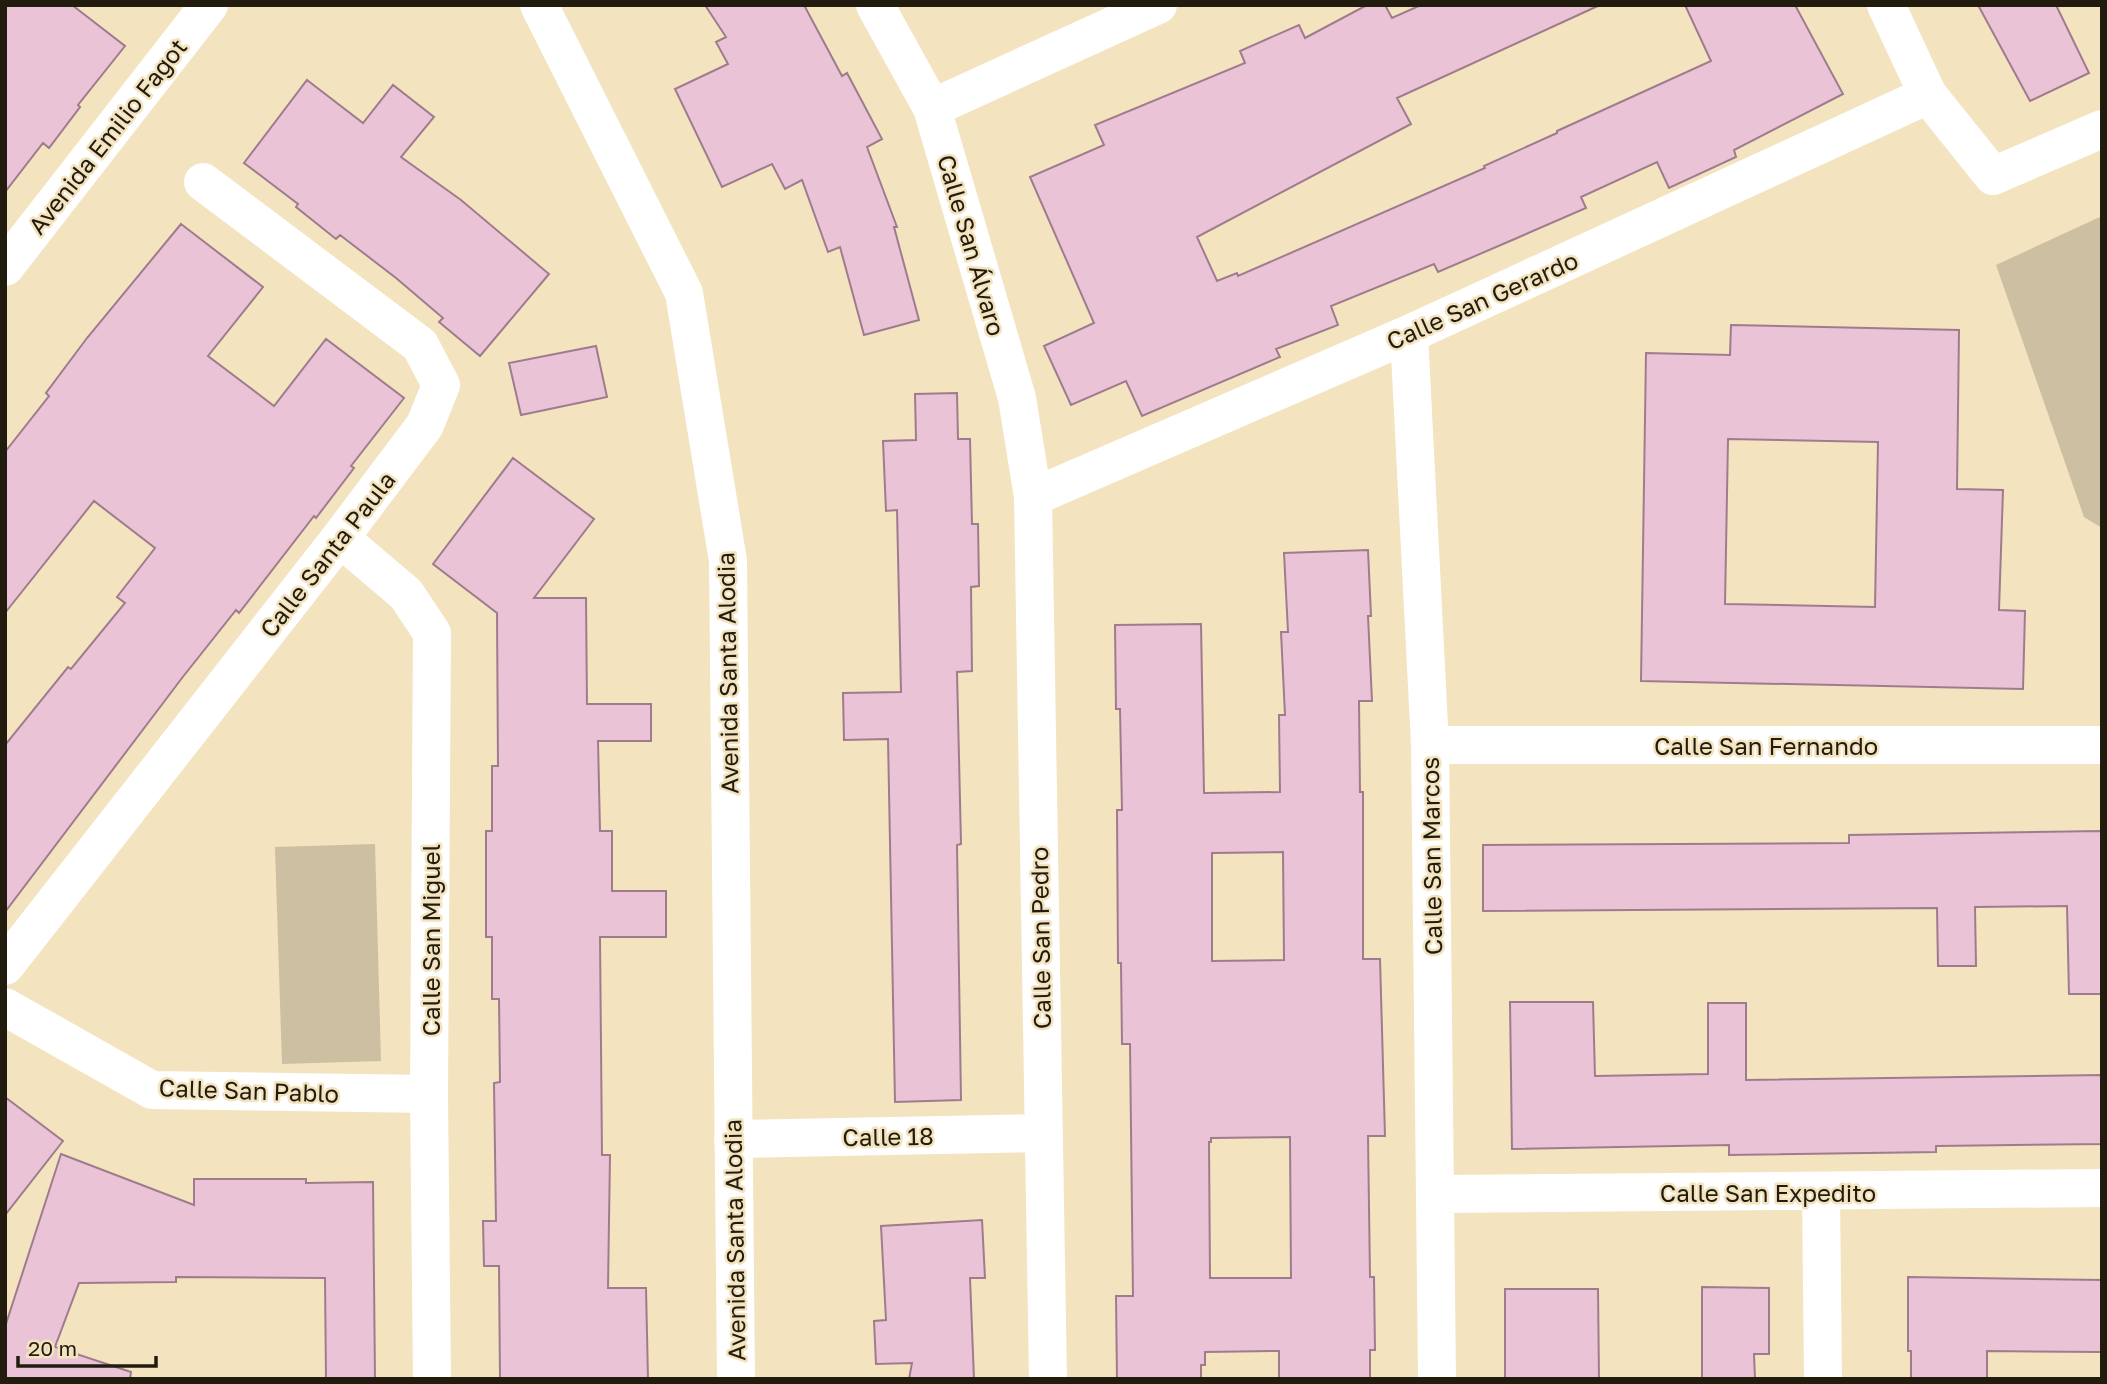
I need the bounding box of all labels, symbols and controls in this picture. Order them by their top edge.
street label: Avenida Emilio Fagot [22,33,192,239]
street label: Calle San Álvaro [932,151,1012,339]
street label: Calle San Gerardo [1382,245,1582,355]
street label: Calle Santa Paula [253,465,401,643]
street label: Avenida Santa Alodia [710,552,744,794]
street label: Calle San Fernando [1654,731,1878,760]
street label: Calle San Marcos [1415,757,1447,955]
street label: Calle San Miguel [416,844,445,1036]
street label: Calle San Pedro [1024,847,1056,1029]
street label: Calle San Pablo [158,1072,340,1108]
street label: Avenida Santa Alodia [717,1119,751,1361]
street label: Calle 18 [842,1121,934,1151]
street label: Calle San Expedito [1660,1178,1876,1207]
scale bar [18,1324,156,1368]
text: 20 m [28,1335,77,1361]

